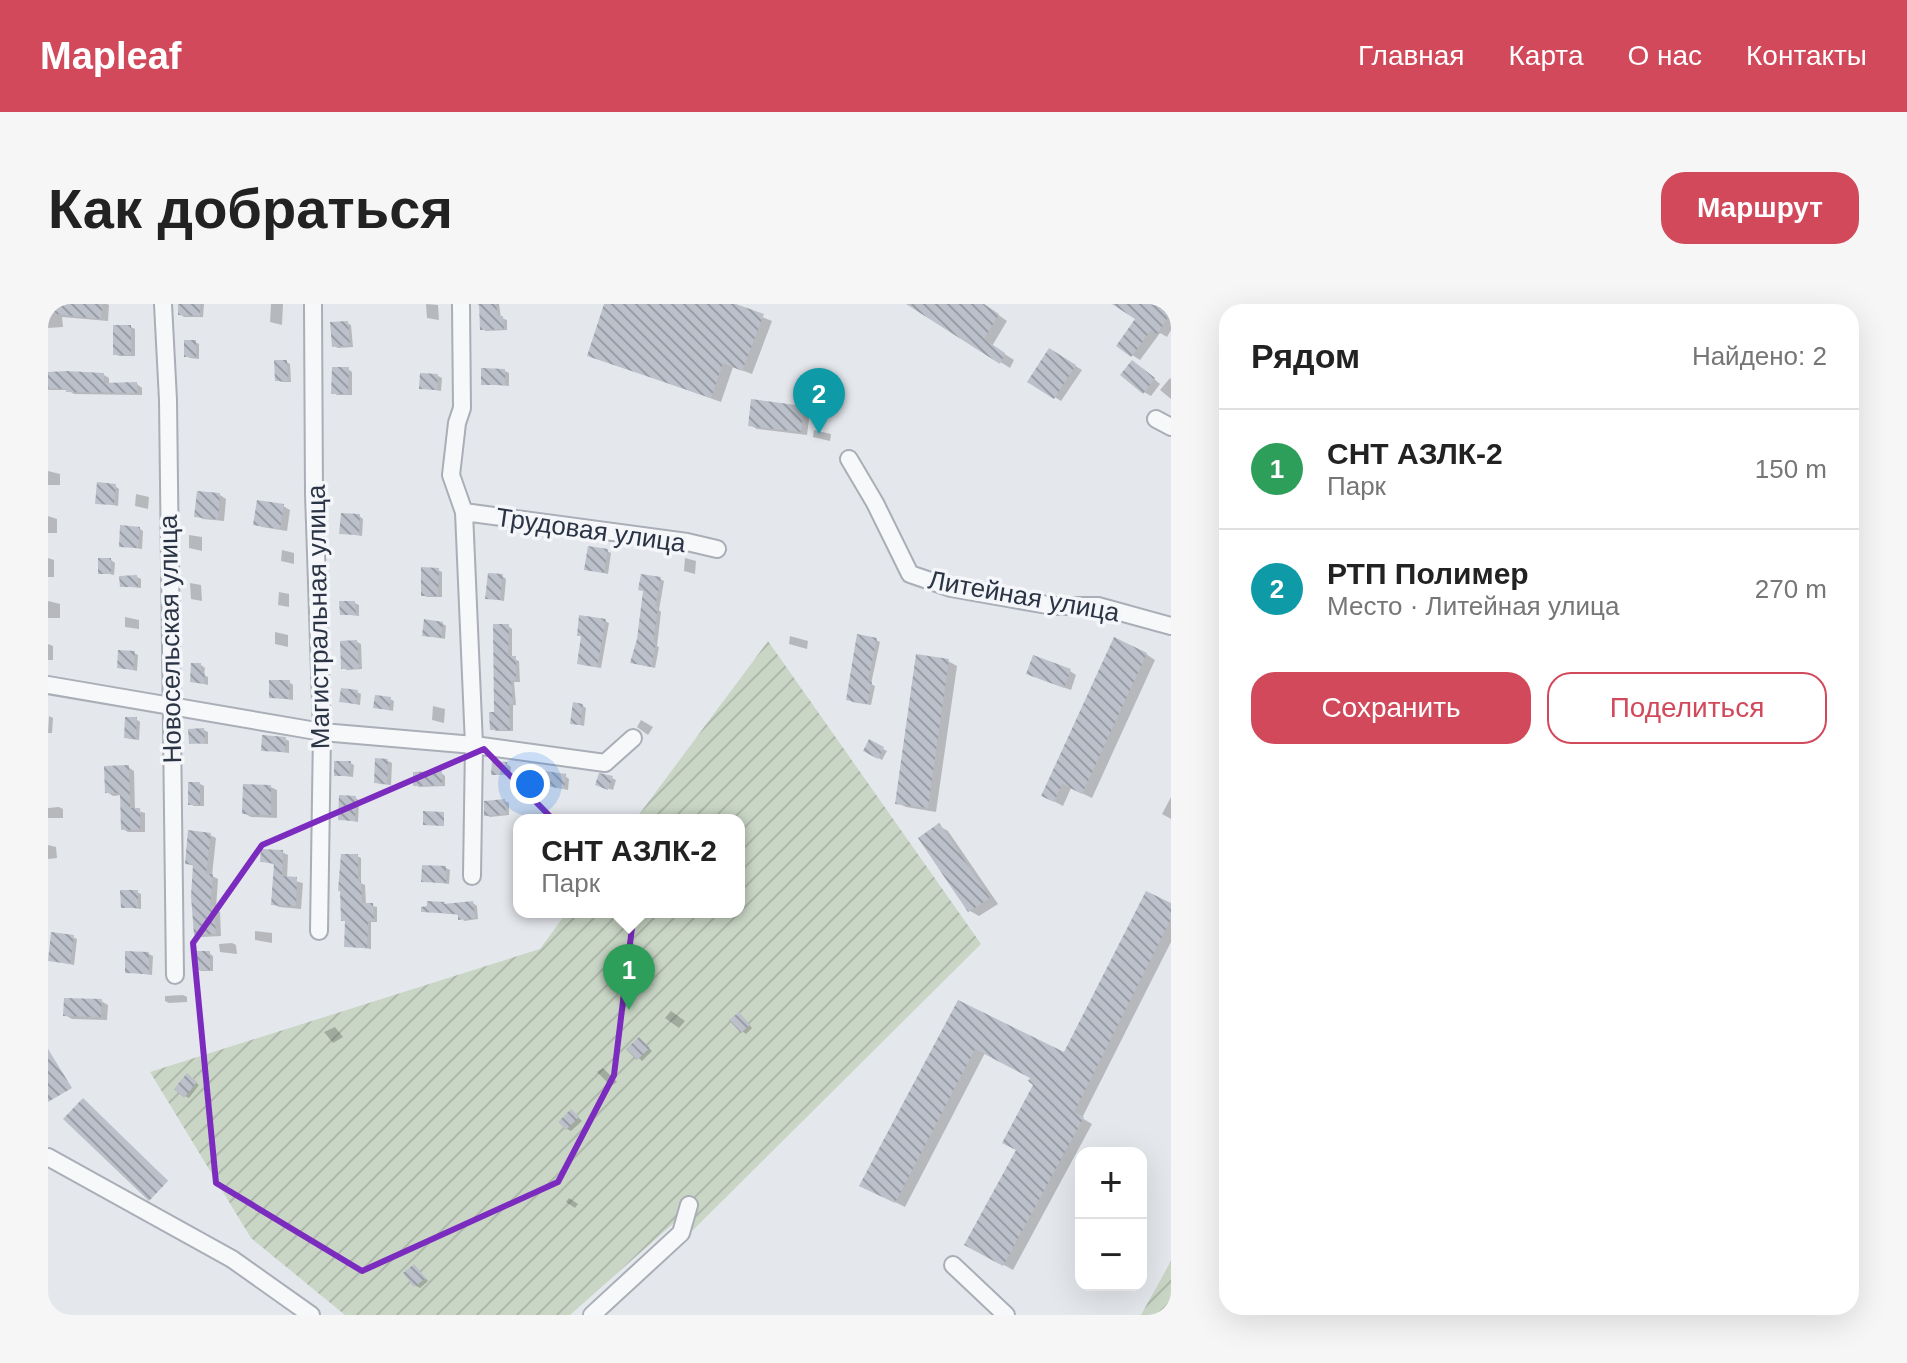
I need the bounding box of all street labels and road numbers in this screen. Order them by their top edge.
street label: Магистральная улица [301,484,335,750]
street label: Трудовая улица [494,502,688,558]
street label: Новосельская улица [153,514,187,764]
street label: Литейная улица [926,564,1123,628]

